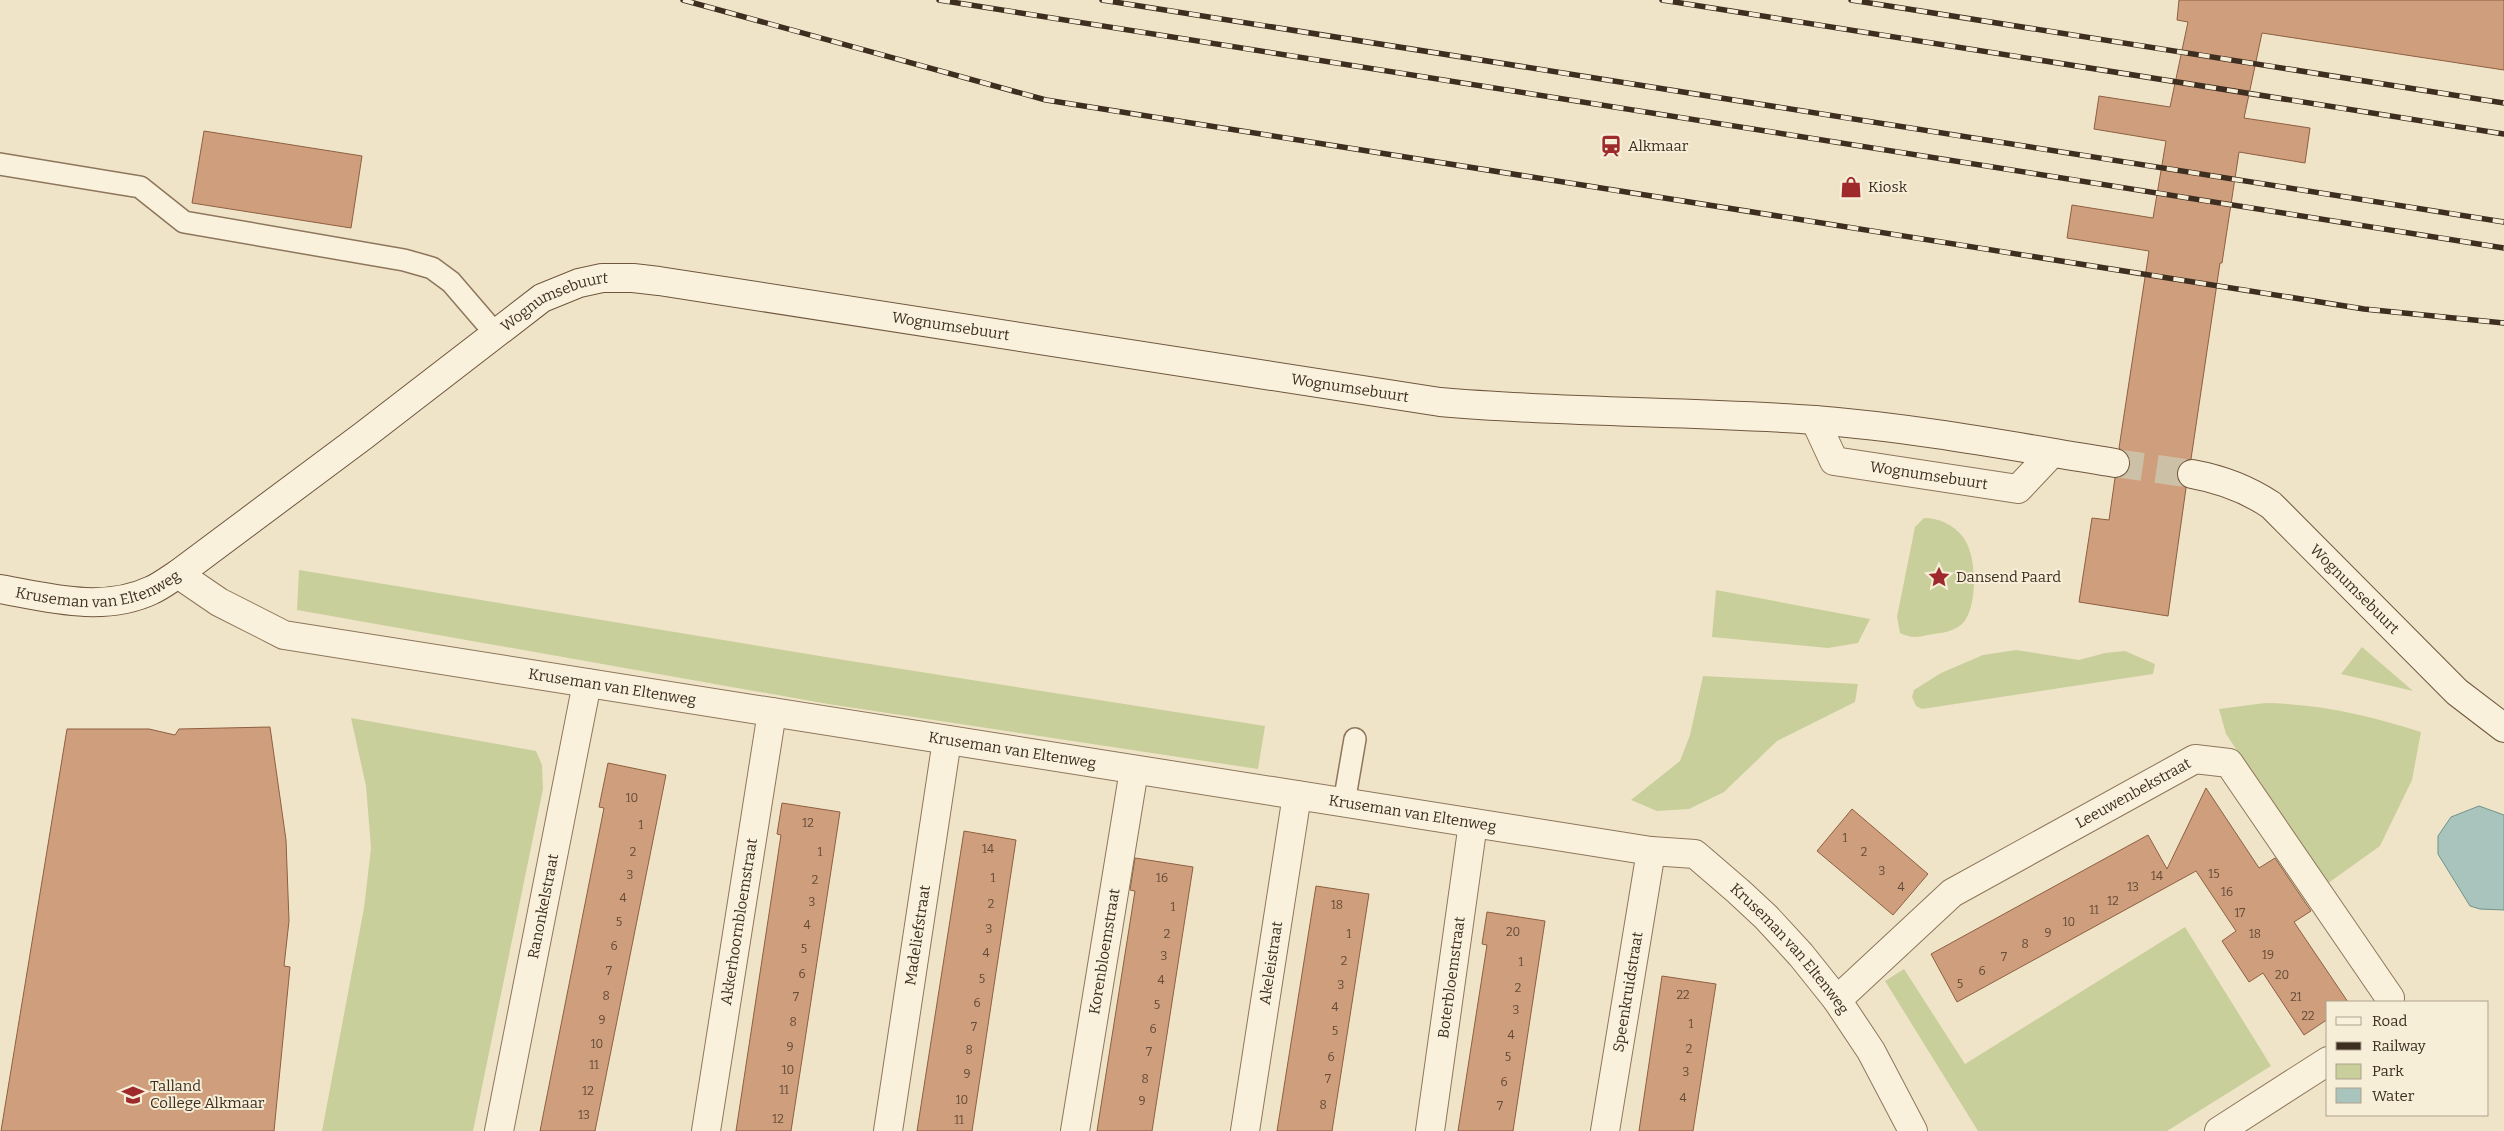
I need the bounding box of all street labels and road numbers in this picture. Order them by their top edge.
street label: Wognumsebuurt [497,269,608,335]
street label: Wognumsebuurt [891,308,1011,344]
street label: Wognumsebuurt [1290,370,1411,406]
street label: Wognumsebuurt [1869,458,1989,493]
street label: Wognumsebuurt [2306,541,2403,638]
street label: Kruseman van Eltenweg [14,566,183,611]
street label: Kruseman van Eltenweg [527,665,698,709]
street label: Kruseman van Eltenweg [927,728,1098,772]
street label: Leeuwenbekstraat [2072,754,2194,832]
street label: Kruseman van Eltenweg [1327,791,1498,835]
street label: Akkerhoornbloemstraat [717,836,761,1006]
street label: Ranonkelstraat [524,852,562,960]
street label: Kruseman van Eltenweg [1727,880,1853,1017]
street label: Madeliefstraat [901,883,934,987]
street label: Korenbloemstraat [1085,886,1124,1016]
street label: Boterbloemstraat [1434,915,1469,1040]
street label: Akeleistraat [1256,919,1286,1006]
street label: Speenkruidstraat [1609,930,1647,1053]

